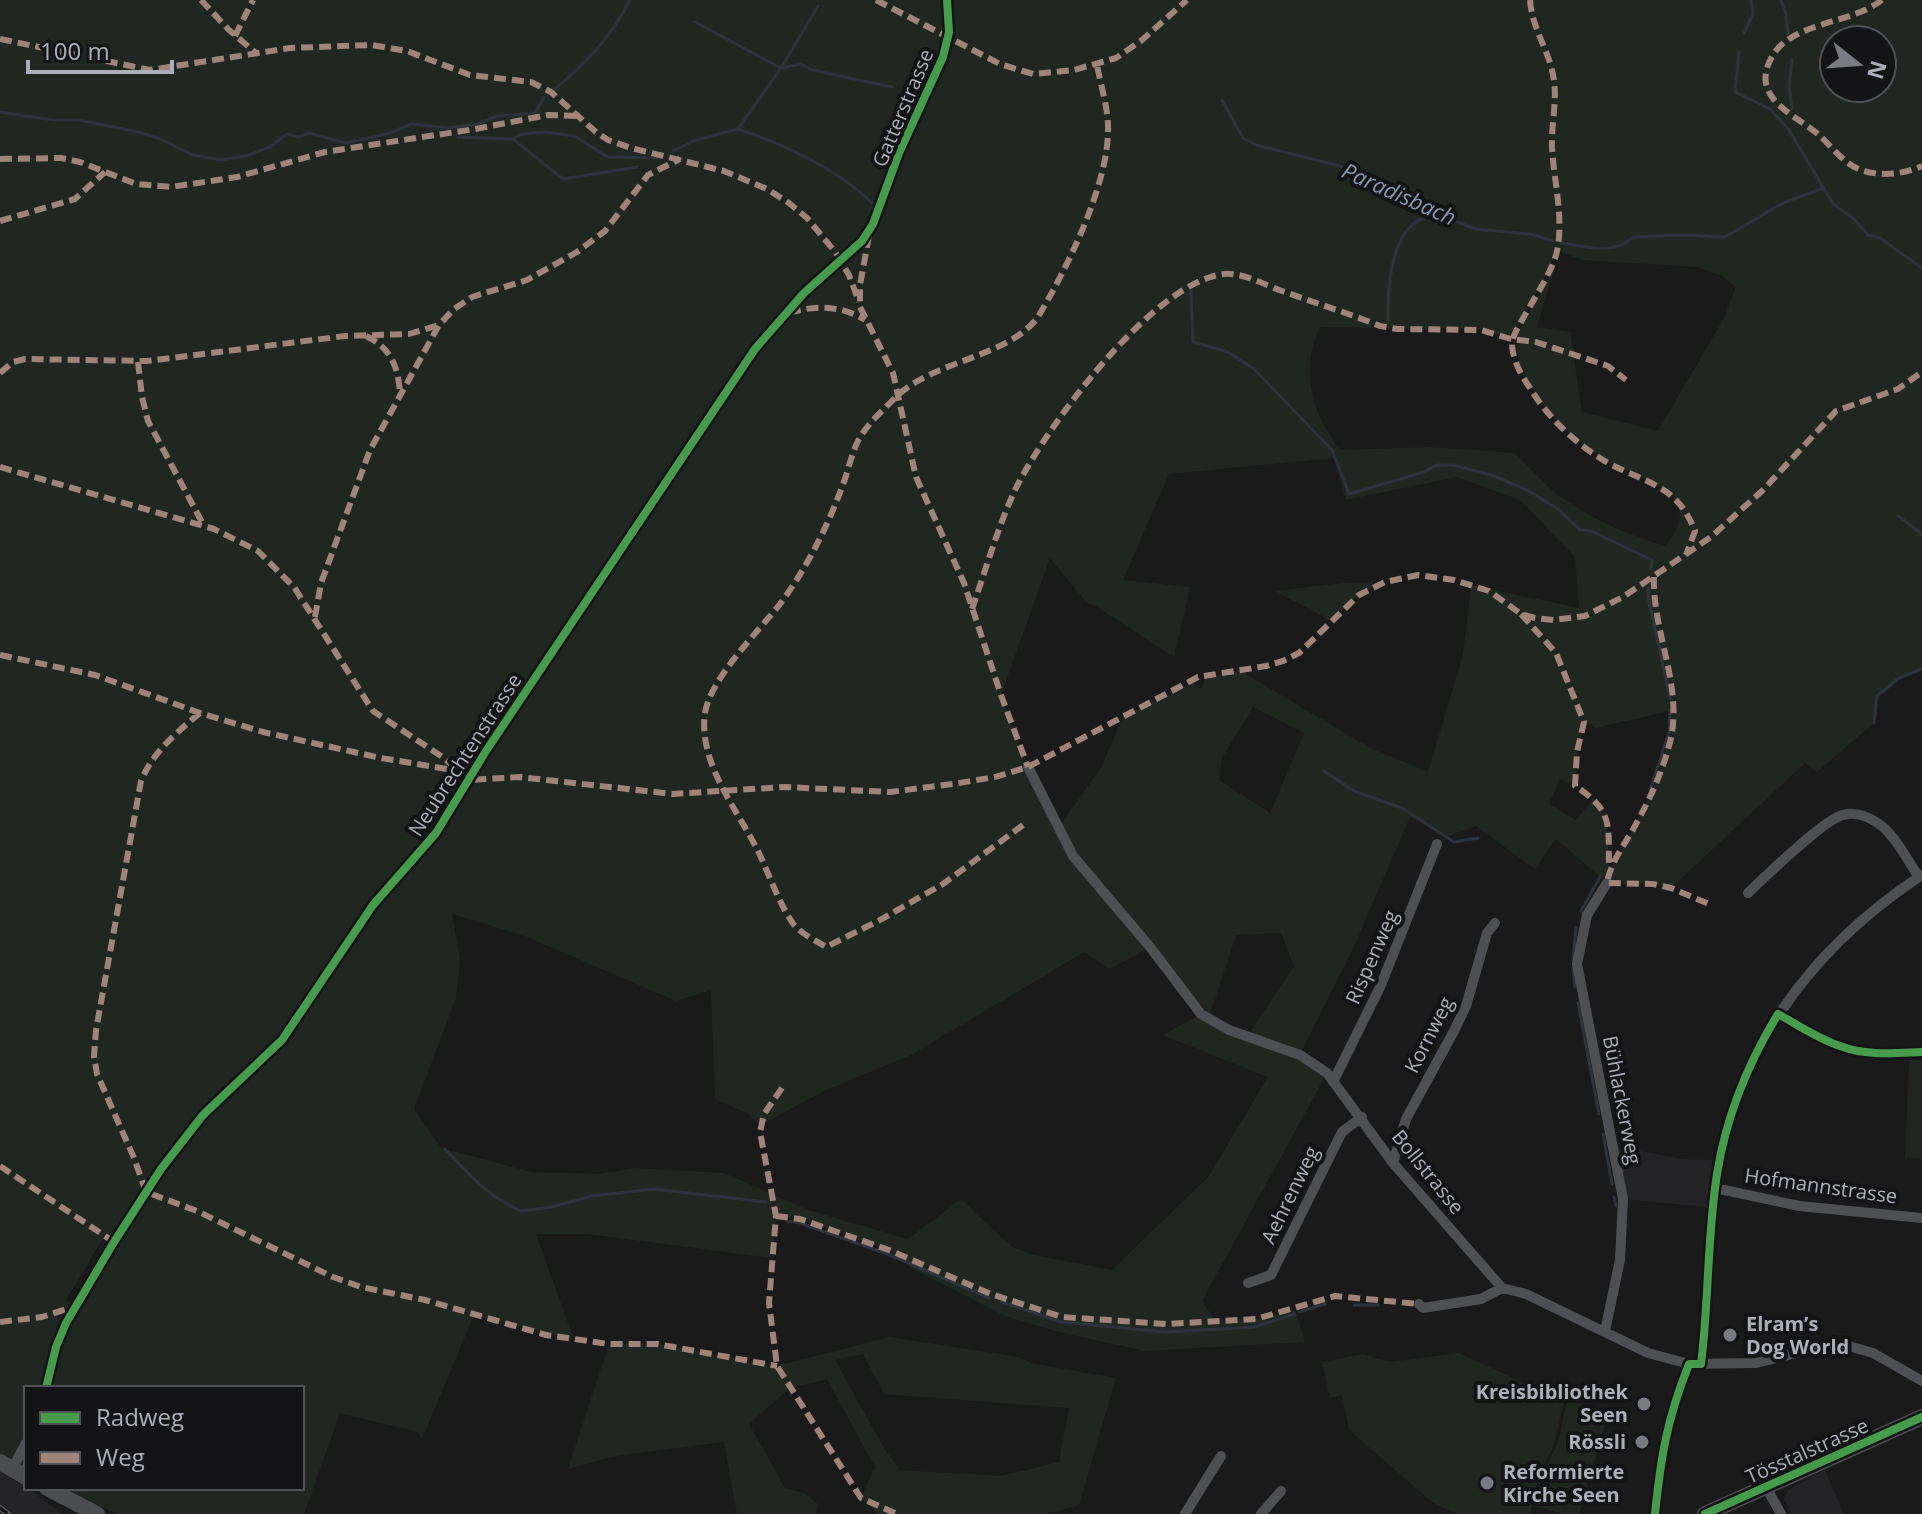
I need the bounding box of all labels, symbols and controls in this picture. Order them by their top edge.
scale bar [28,24,172,74]
north arrow [1818,24,1898,104]
text: 100 m [40,34,110,67]
street label: Gatterstrasse [866,45,939,171]
text: N [1861,57,1895,83]
water label: Paradisbach [1338,155,1461,232]
street label: Neubrechtenstrasse [402,668,527,841]
street label: Rispenweg [1339,905,1404,1008]
street label: Kornweg [1398,992,1459,1078]
street label: Bühlackerweg [1597,1033,1648,1167]
street label: Bollstrasse [1386,1124,1471,1220]
street label: Aehrenweg [1254,1141,1325,1248]
street label: Hofmannstrasse [1743,1161,1899,1210]
place label: Elram’s Dog World [1746,1310,1849,1360]
marker: Elram’s Dog World [1721,1326,1739,1344]
place label: Kreisbibliothek Seen [1476,1378,1629,1428]
legend [24,1386,304,1490]
marker: Kreisbibliothek Seen [1635,1395,1653,1413]
text: Radweg [96,1400,184,1433]
street label: Tösstalstrasse [1741,1411,1872,1490]
place label: Rössli [1568,1428,1626,1455]
marker: Rössli [1633,1433,1651,1451]
text: Weg [96,1440,145,1473]
place label: Reformierte Kirche Seen [1503,1458,1624,1508]
marker: Reformierte Kirche Seen [1478,1474,1496,1492]

